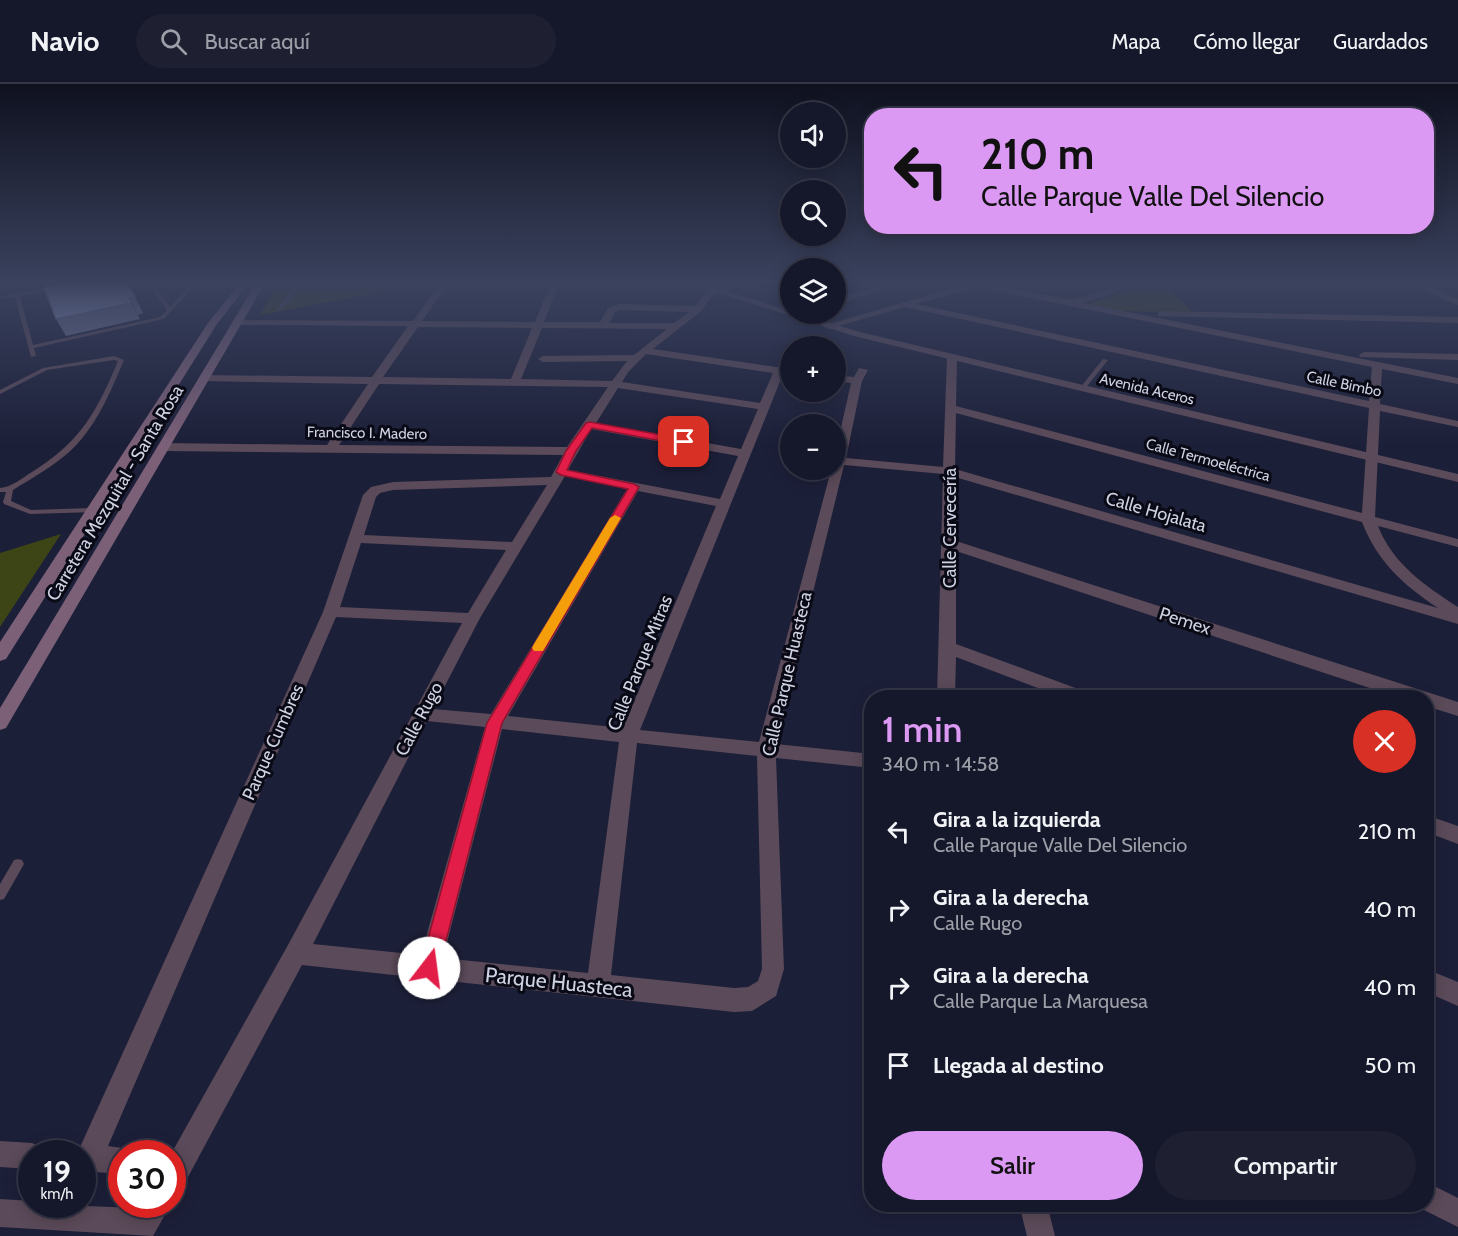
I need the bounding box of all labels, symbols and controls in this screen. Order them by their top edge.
search box [136,14,556,68]
text: Navio [30,24,100,58]
icon: search [157,25,190,58]
text: Buscar aquí [205,28,310,55]
text: Mapa [1112,29,1160,54]
text: Cómo llegar [1193,29,1300,54]
text: Guardados [1333,29,1428,54]
map controls [780,102,846,480]
button: sound [780,102,846,168]
text: 210 m [981,128,1094,180]
icon: left [882,132,960,210]
button: search [780,180,846,246]
text: Calle Parque Valle Del Silencio [981,180,1324,213]
button: layers [780,258,846,324]
button: + [780,336,846,402]
street label: Calle Bimbo [1305,367,1383,401]
street label: Avenida Aceros [1098,369,1196,409]
street label: Carretera Mezquital - Santa Rosa [42,381,188,605]
button: − [780,414,846,480]
pin [658,416,709,467]
street label: Francisco I. Madero [307,423,427,443]
icon: arrive [667,425,700,458]
street label: Calle Termoeléctrica [1144,435,1273,485]
street label: Calle Cervecería [939,467,961,588]
street label: Calle Hojalata [1103,487,1209,537]
street label: Calle Parque Huasteca [757,589,817,758]
street label: Calle Parque Mitras [603,592,677,734]
street label: Pemex [1157,602,1214,640]
street label: Calle Rugo [390,678,448,760]
street label: Parque Cumbres [238,680,308,804]
text: 1 min [882,707,962,751]
button: close [1353,710,1416,773]
text: 340 m · 14:58 [882,752,999,776]
text: Gira a la izquierda [933,806,1101,833]
icon: left [882,815,915,848]
text: 210 m [1358,818,1416,845]
text: Calle Parque Valle Del Silencio [933,833,1187,857]
text: Gira a la derecha [933,884,1089,911]
icon: right [882,893,915,926]
text: 40 m [1364,896,1416,923]
text: Calle Rugo [933,911,1022,935]
position arrow [397,936,461,1000]
street label: Parque Huasteca [484,962,634,1002]
text: Gira a la derecha [933,962,1089,989]
icon: right [882,971,915,1004]
text: 40 m [1364,974,1416,1001]
text: Calle Parque La Marquesa [933,989,1148,1013]
icon: arrive [882,1049,915,1082]
text: Llegada al destino [933,1052,1104,1079]
text: 50 m [1364,1052,1416,1079]
button: Salir [882,1131,1143,1200]
button: Compartir [1155,1131,1416,1200]
speed limit sign: 30 [108,1140,186,1218]
text: 19 [43,1153,71,1190]
text: km/h [41,1185,73,1203]

